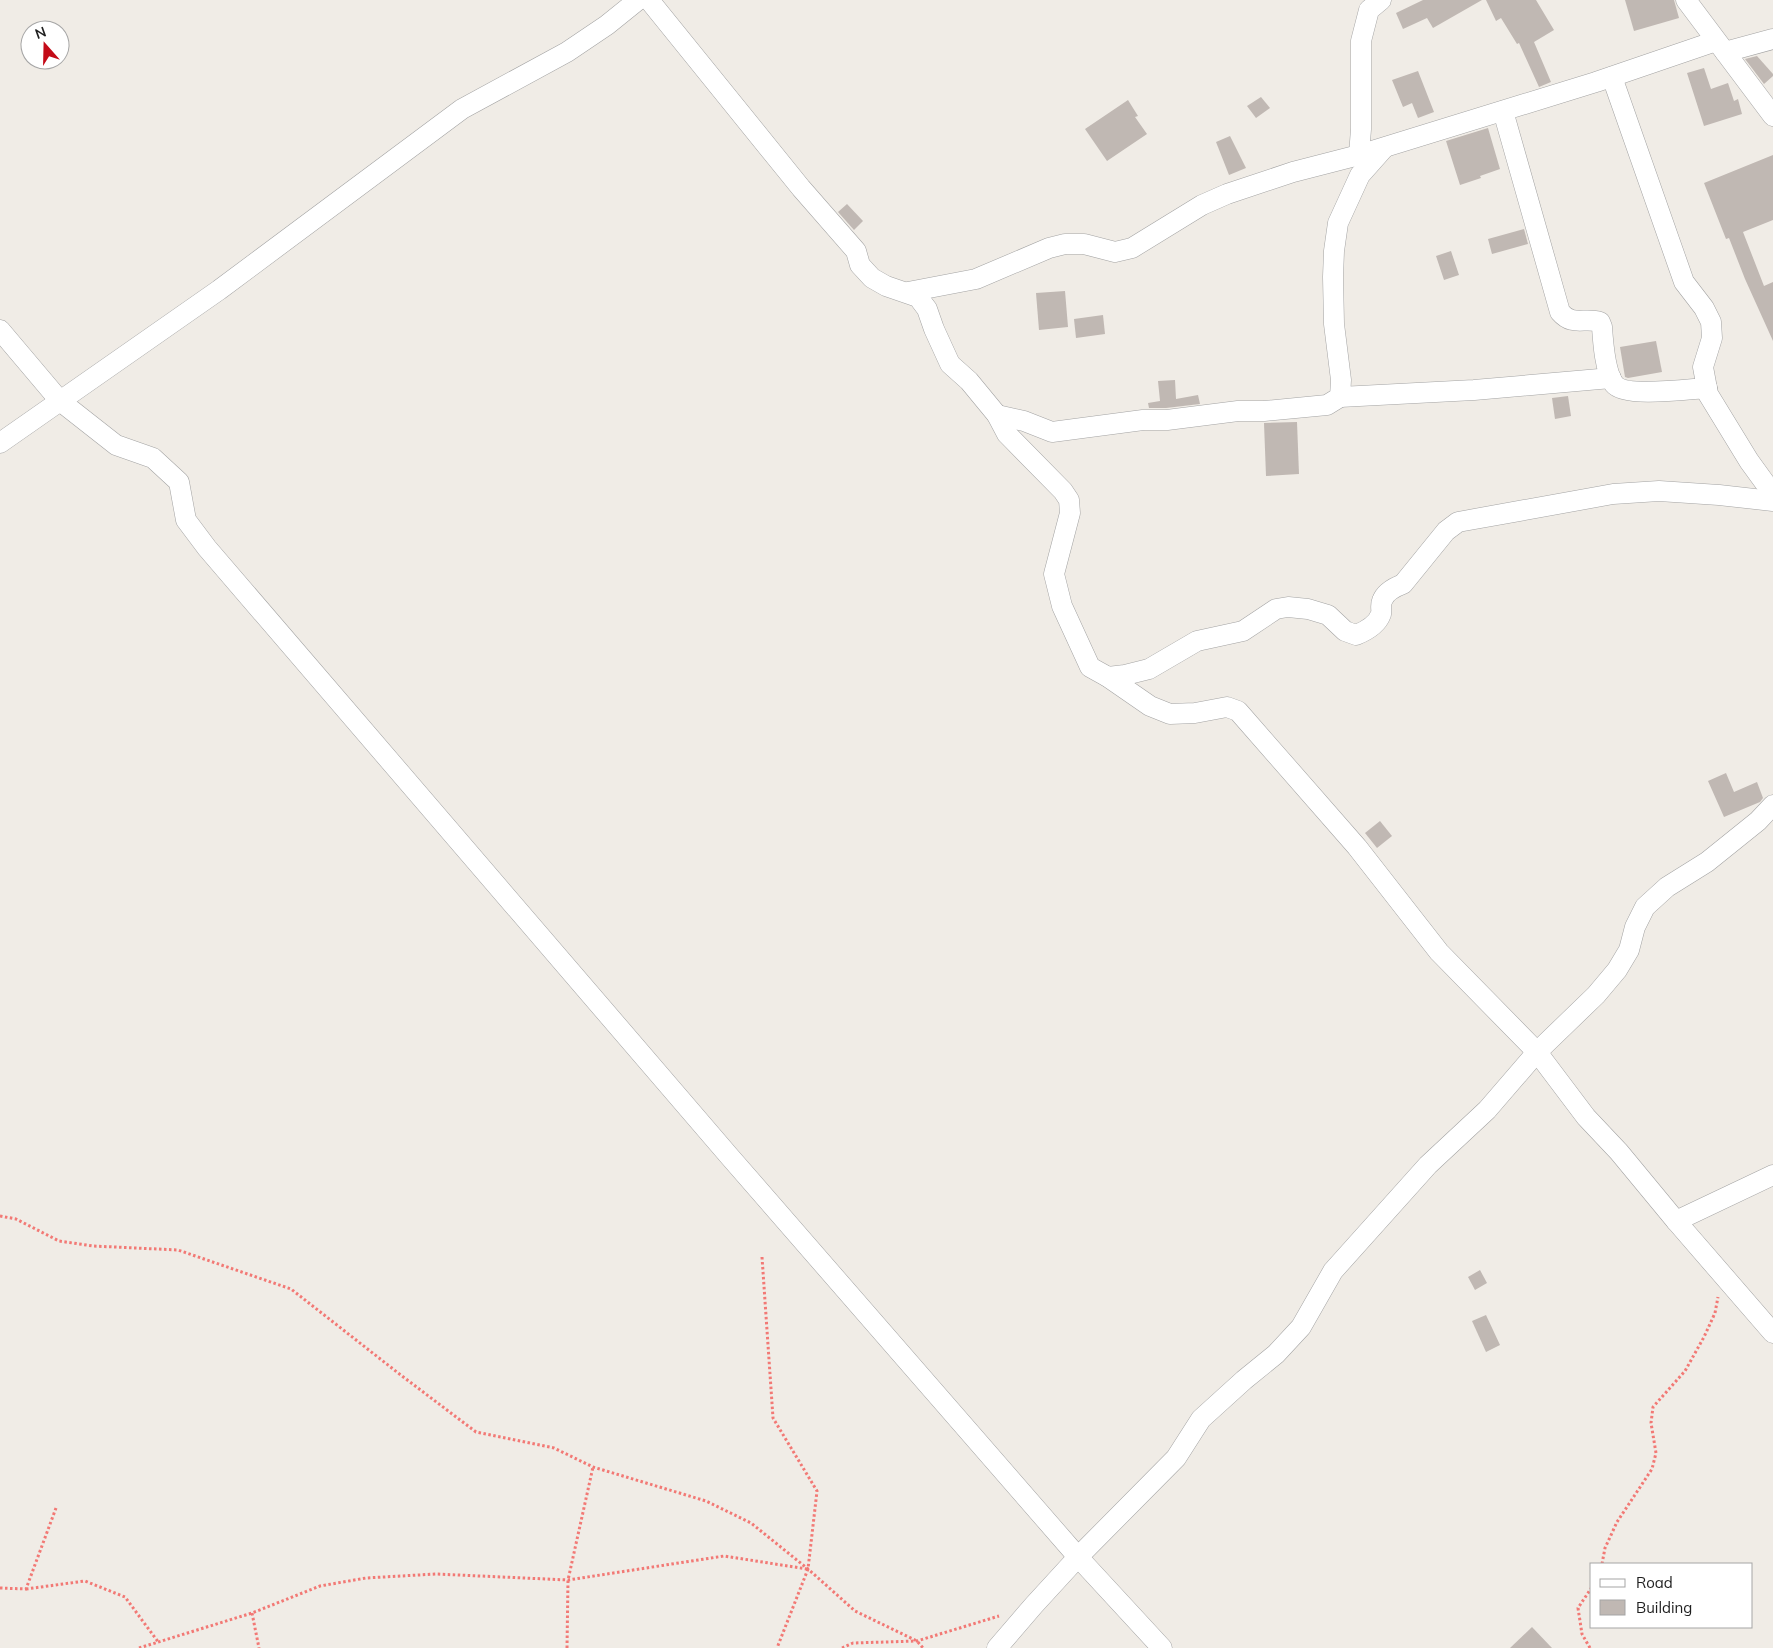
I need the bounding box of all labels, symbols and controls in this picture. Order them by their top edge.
north arrow [20,20,70,70]
text: N [33,23,49,43]
legend [1590,1563,1753,1628]
text: Road [1636,1573,1673,1592]
text: Building [1636,1598,1692,1617]

